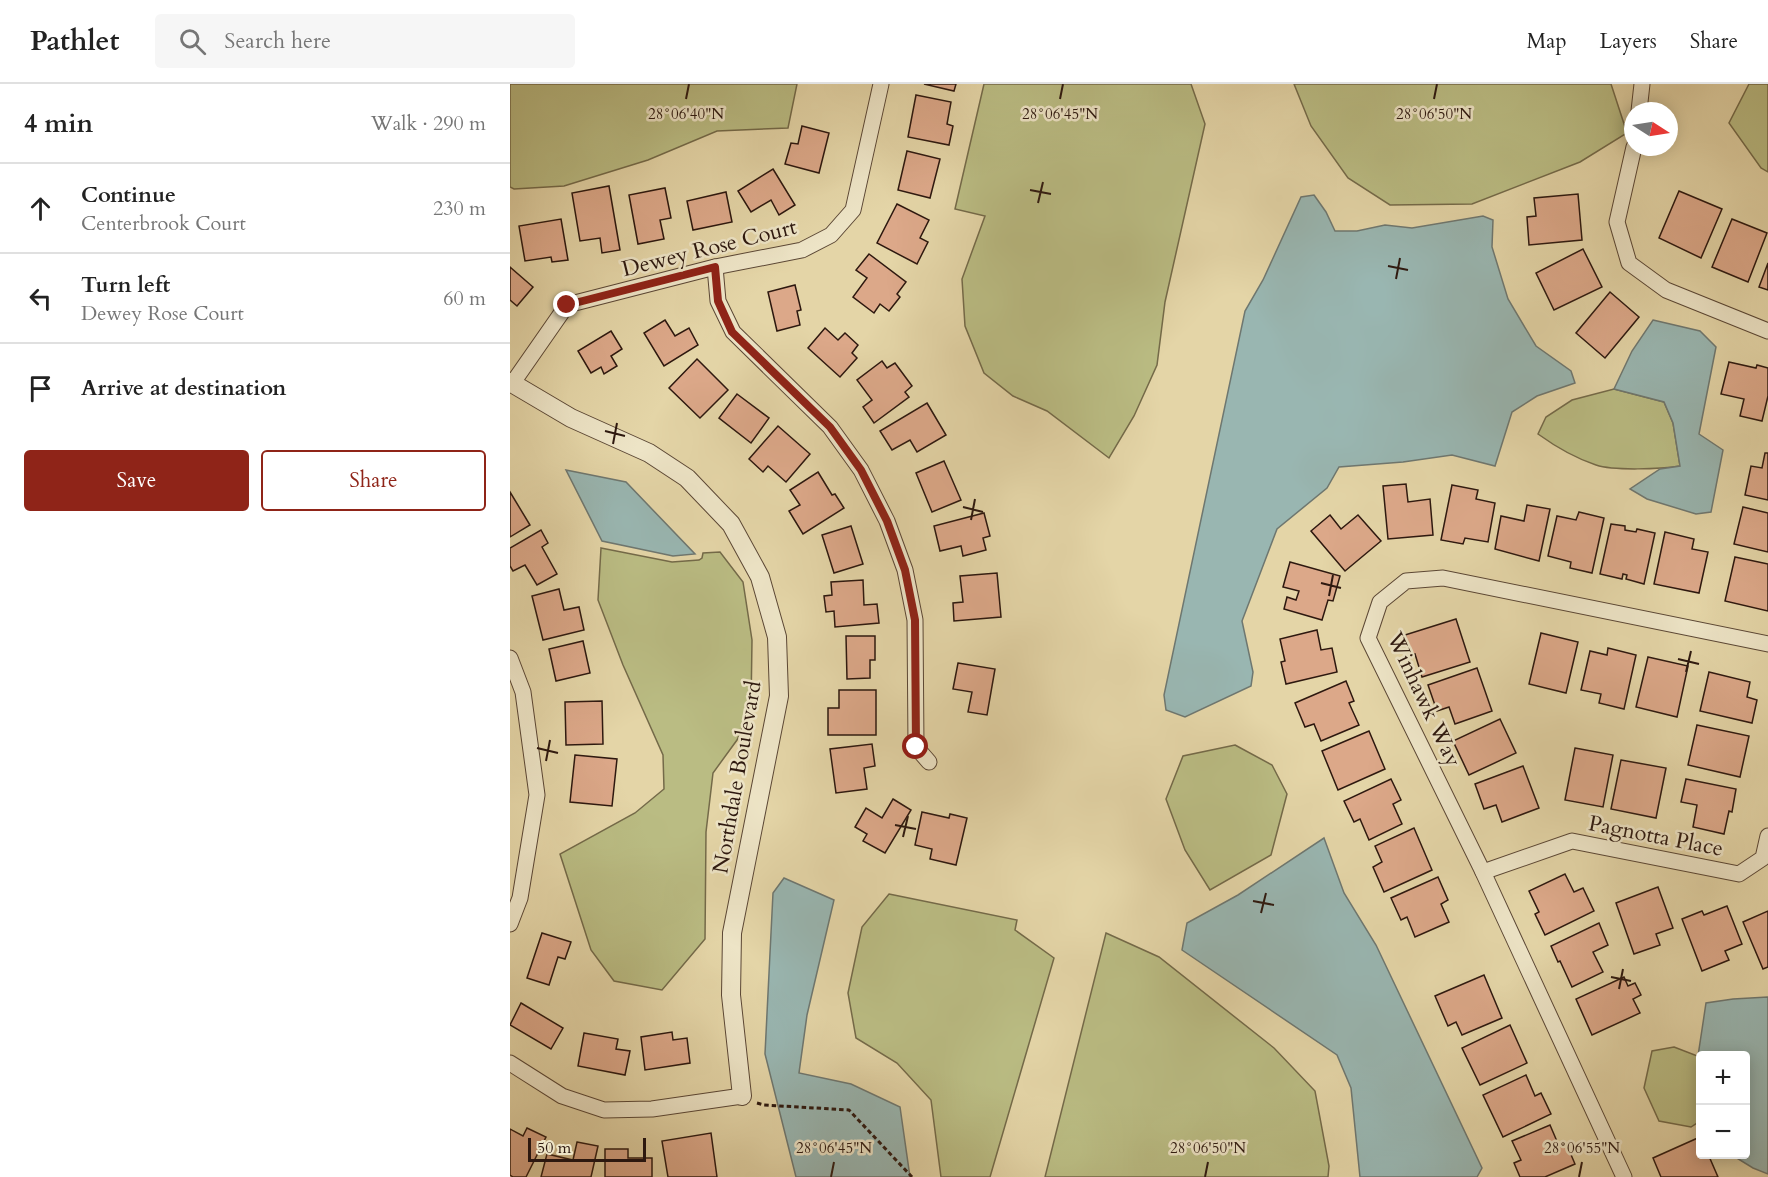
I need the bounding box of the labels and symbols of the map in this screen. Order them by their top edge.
north arrow [1624,102,1678,156]
text: 28°06'40"N [648,104,724,124]
text: 28°06'45"N [1022,104,1098,124]
text: 28°06'50"N [1396,104,1472,124]
street label: Dewey Rose Court [619,212,800,284]
route end [553,291,579,317]
street label: Winhawk Way [1379,626,1469,772]
street label: Northdale Boulevard [705,678,769,876]
route start [902,733,928,759]
street label: Pagnotta Place [1586,808,1726,864]
scale bar [528,1135,646,1162]
text: 28°06'45"N [796,1138,872,1158]
text: 28°06'50"N [1170,1138,1246,1158]
text: 28°06'55"N [1544,1138,1620,1158]

